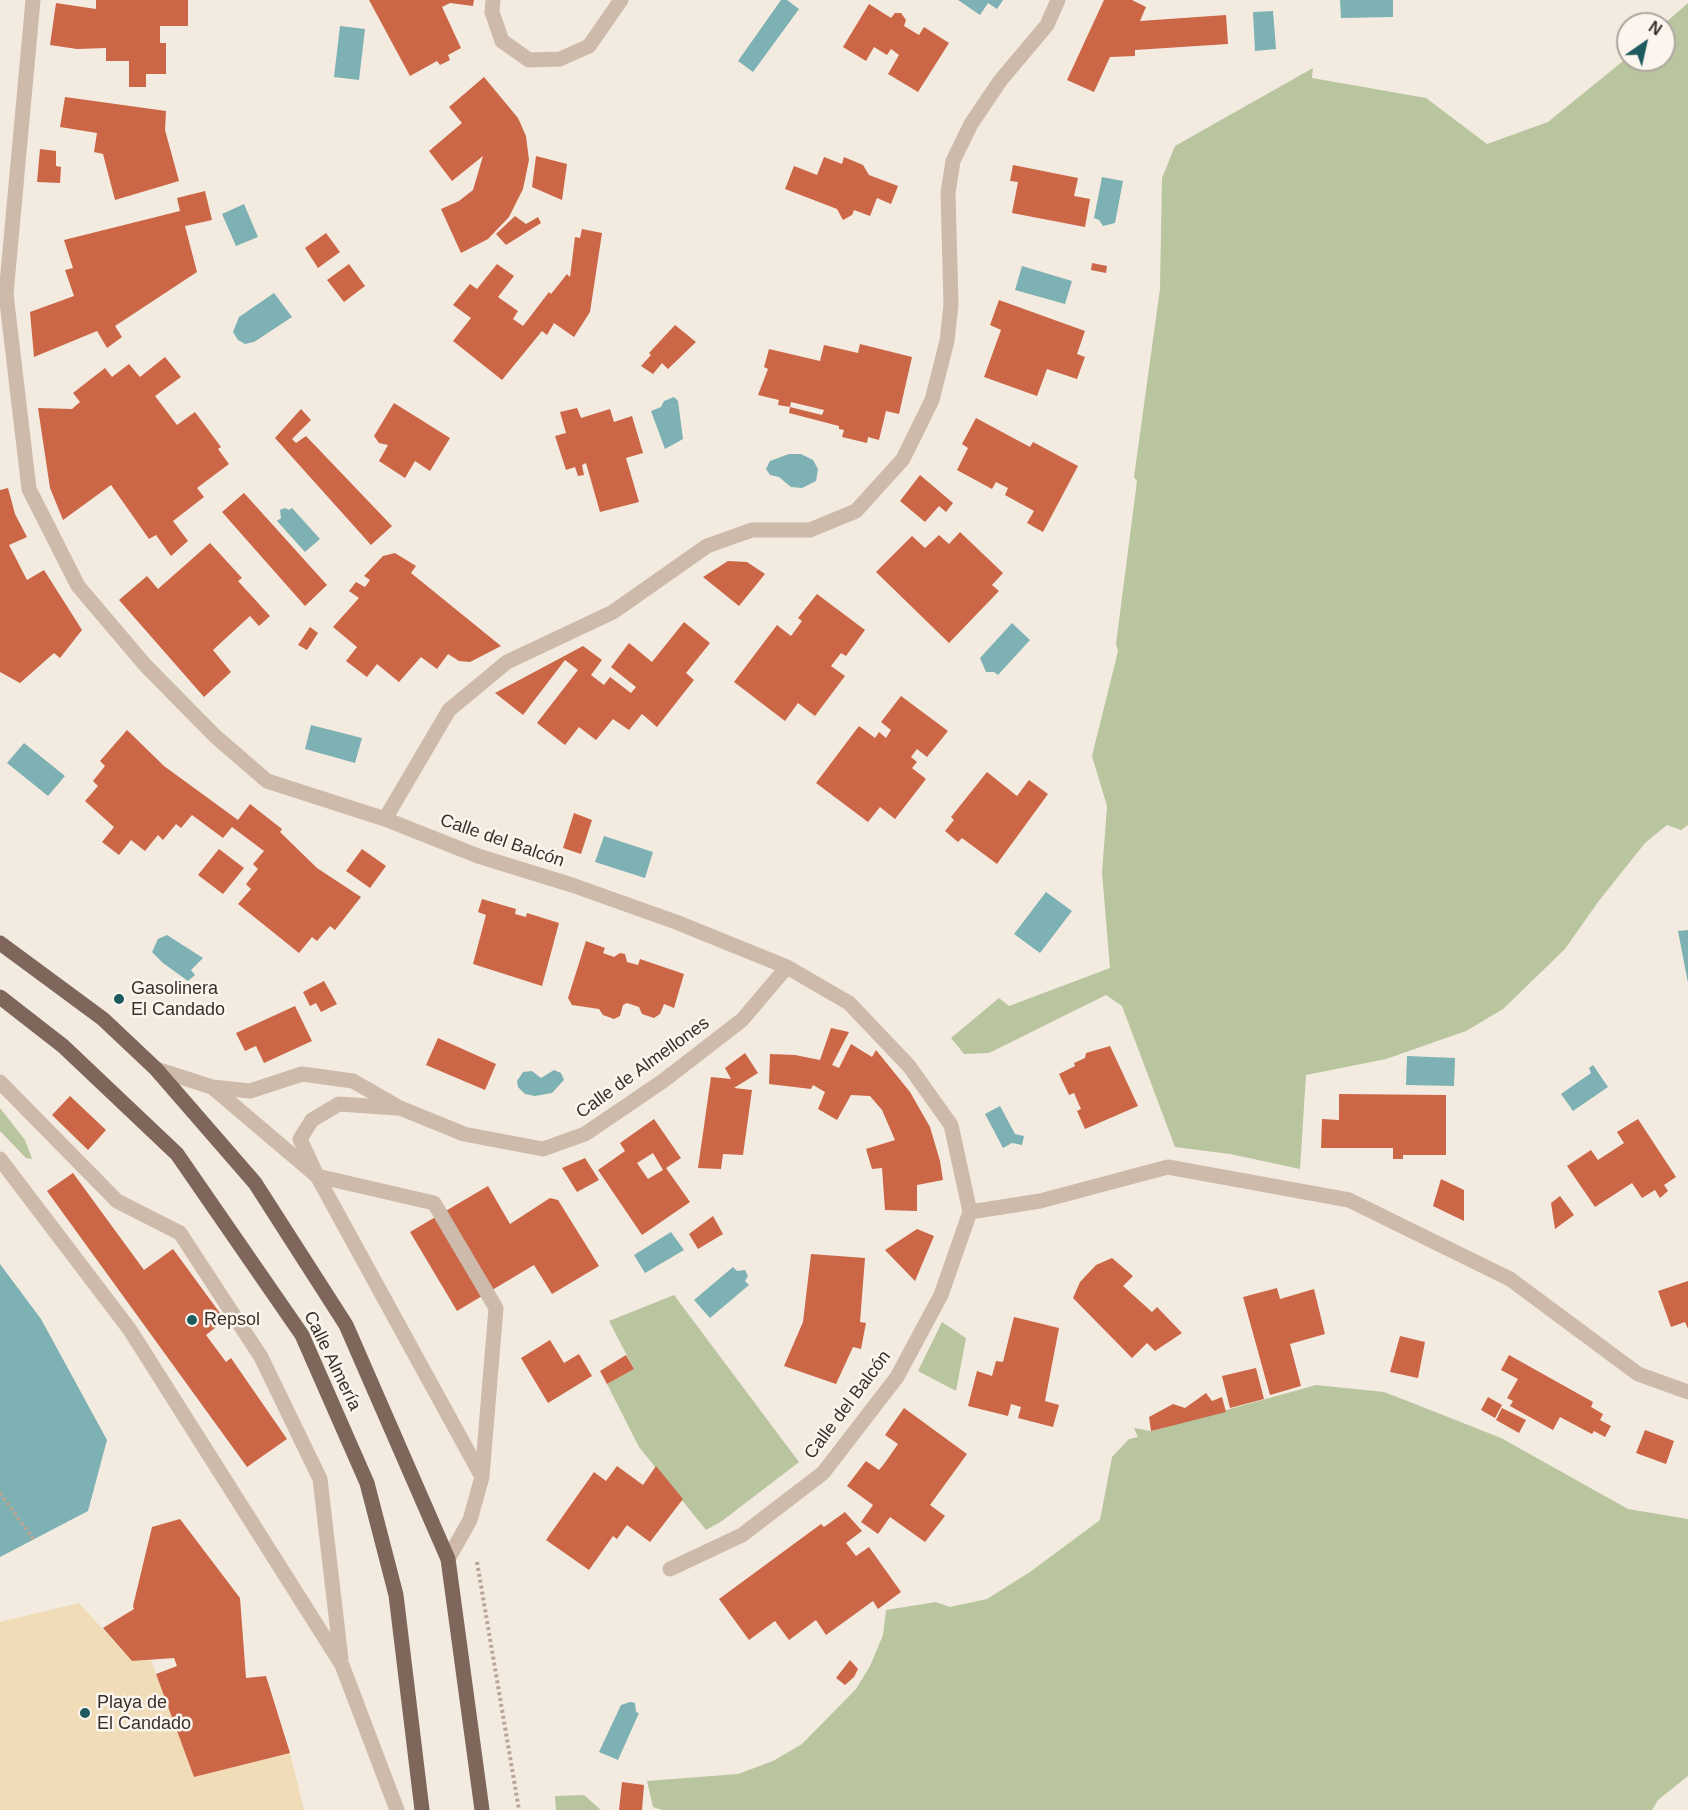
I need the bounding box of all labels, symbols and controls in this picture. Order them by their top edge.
north arrow [1616,12,1676,72]
text: N [1646,18,1665,39]
street label: Calle del Balcón [437,810,567,872]
place label: Gasolinera El Candado [131,978,225,1020]
marker: Gasolinera El Candado [112,992,126,1006]
street label: Calle de Almellones [572,1013,714,1123]
street label: Calle Almería [299,1308,365,1414]
place label: Repsol [204,1309,260,1331]
marker: Repsol [185,1313,199,1327]
street label: Calle del Balcón [800,1347,896,1463]
place label: Playa de El Candado [97,1692,191,1734]
marker: Playa de El Candado [78,1706,92,1720]

